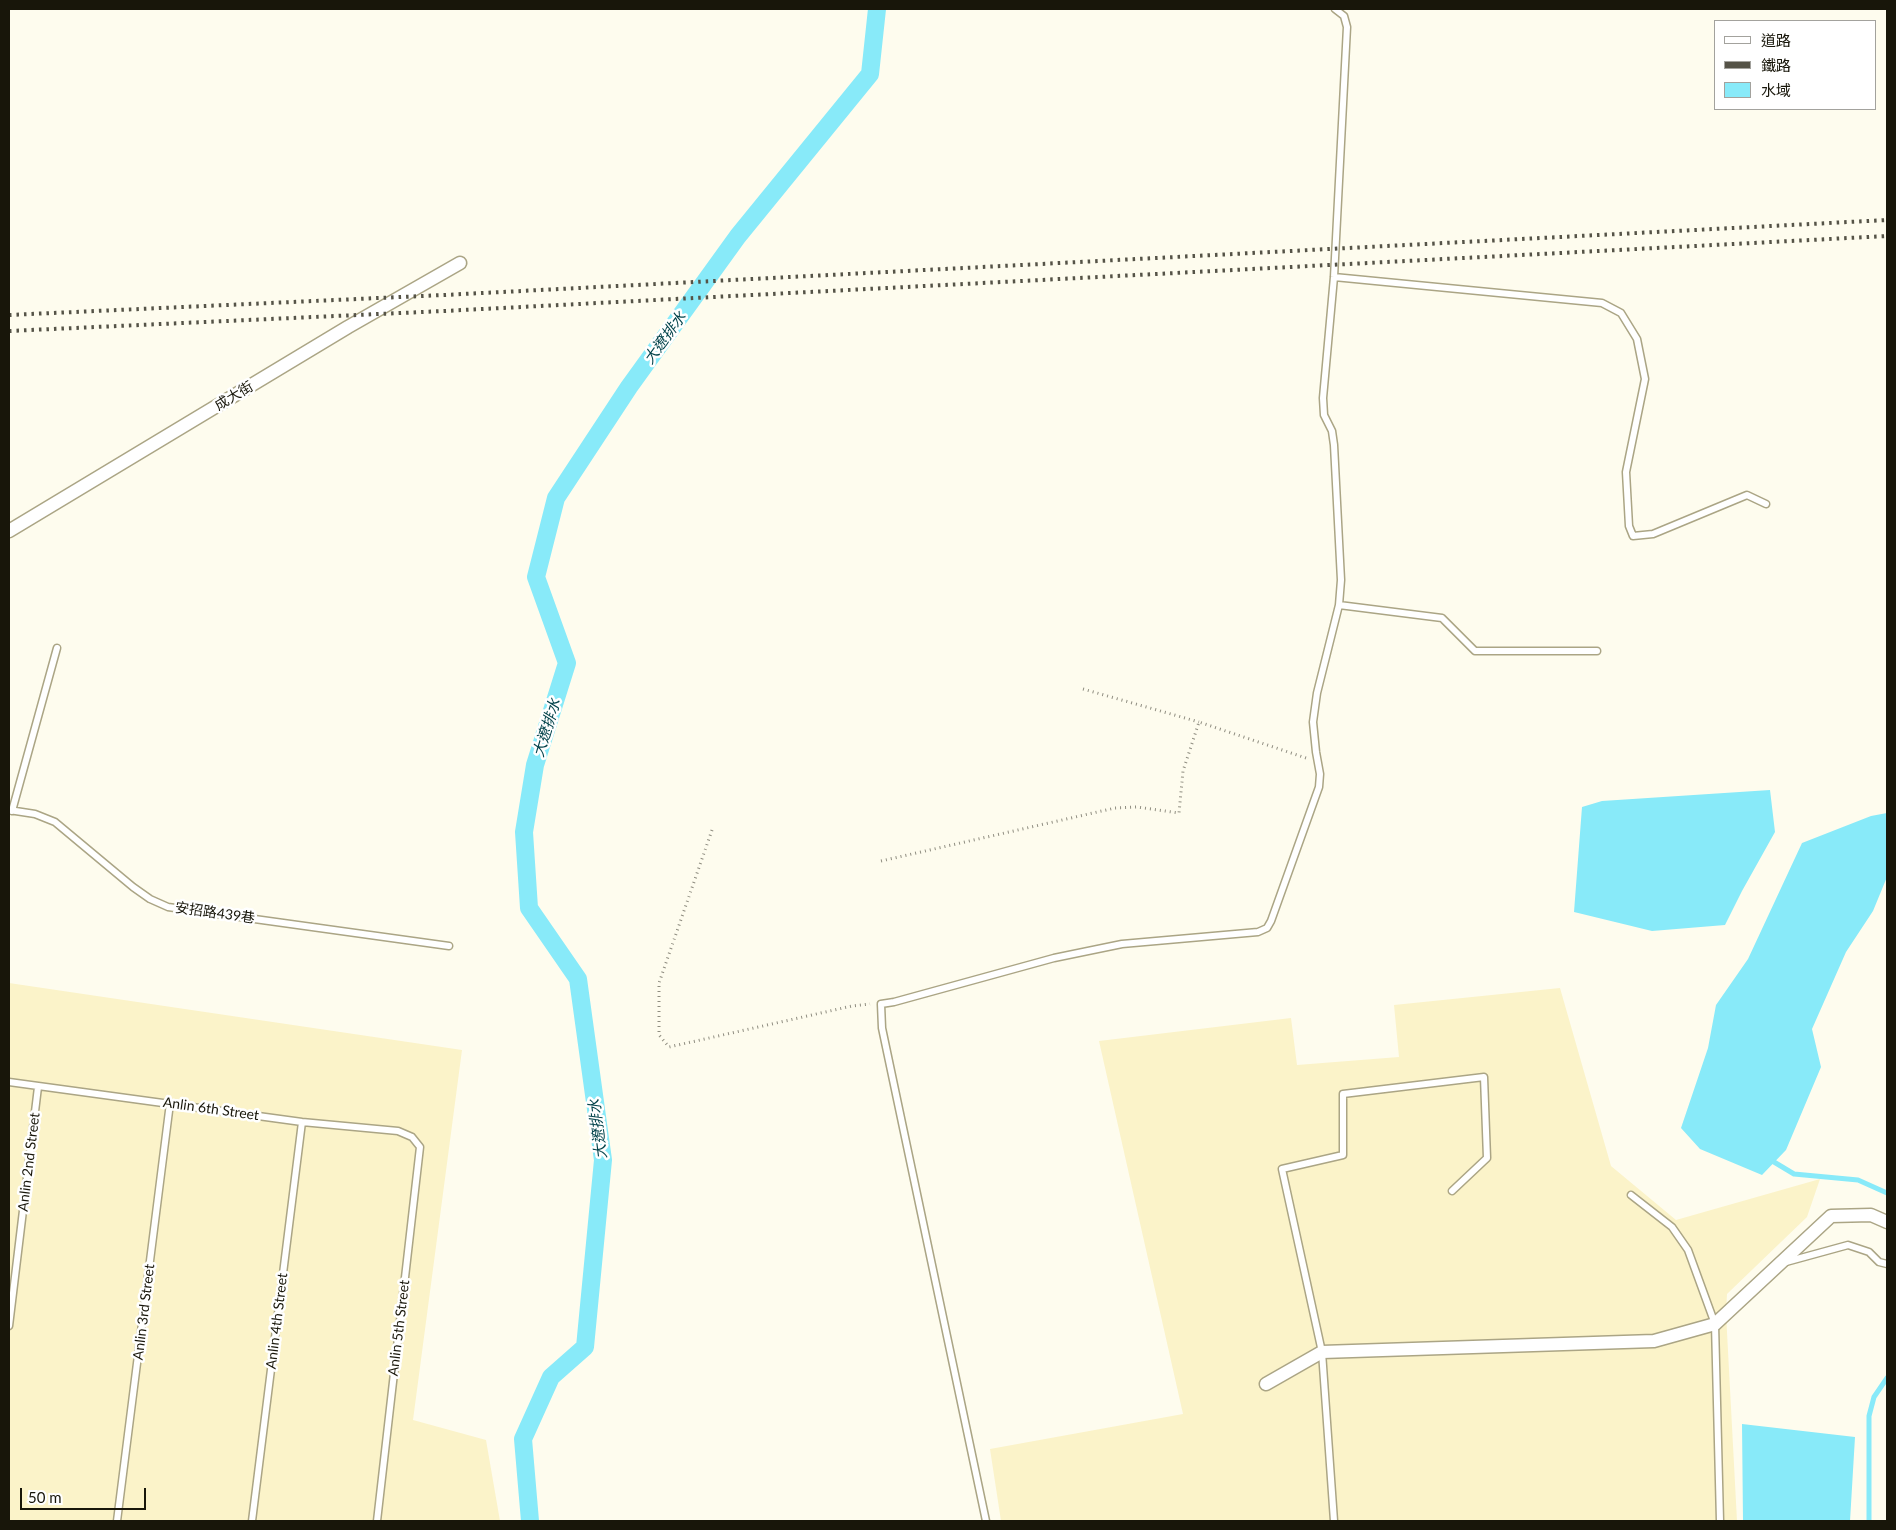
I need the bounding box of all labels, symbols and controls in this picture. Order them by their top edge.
legend [1714,20,1876,110]
text: 道路 [1761,31,1791,49]
text: 鐵路 [1761,56,1791,74]
text: 水域 [1761,81,1791,99]
water label: 大遼排水 [640,308,690,368]
street label: 成大街 [212,378,256,414]
water label: 大遼排水 [530,697,564,759]
street label: 安招路439巷 [174,899,256,927]
street label: Anlin 6th Street [162,1094,260,1124]
water label: 大遼排水 [585,1098,611,1160]
street label: Anlin 2nd Street [15,1112,43,1212]
street label: Anlin 3rd Street [130,1263,158,1361]
street label: Anlin 4th Street [263,1272,291,1370]
street label: Anlin 5th Street [385,1279,413,1377]
scale bar [22,1478,149,1510]
text: 50 m [28,1488,62,1506]

